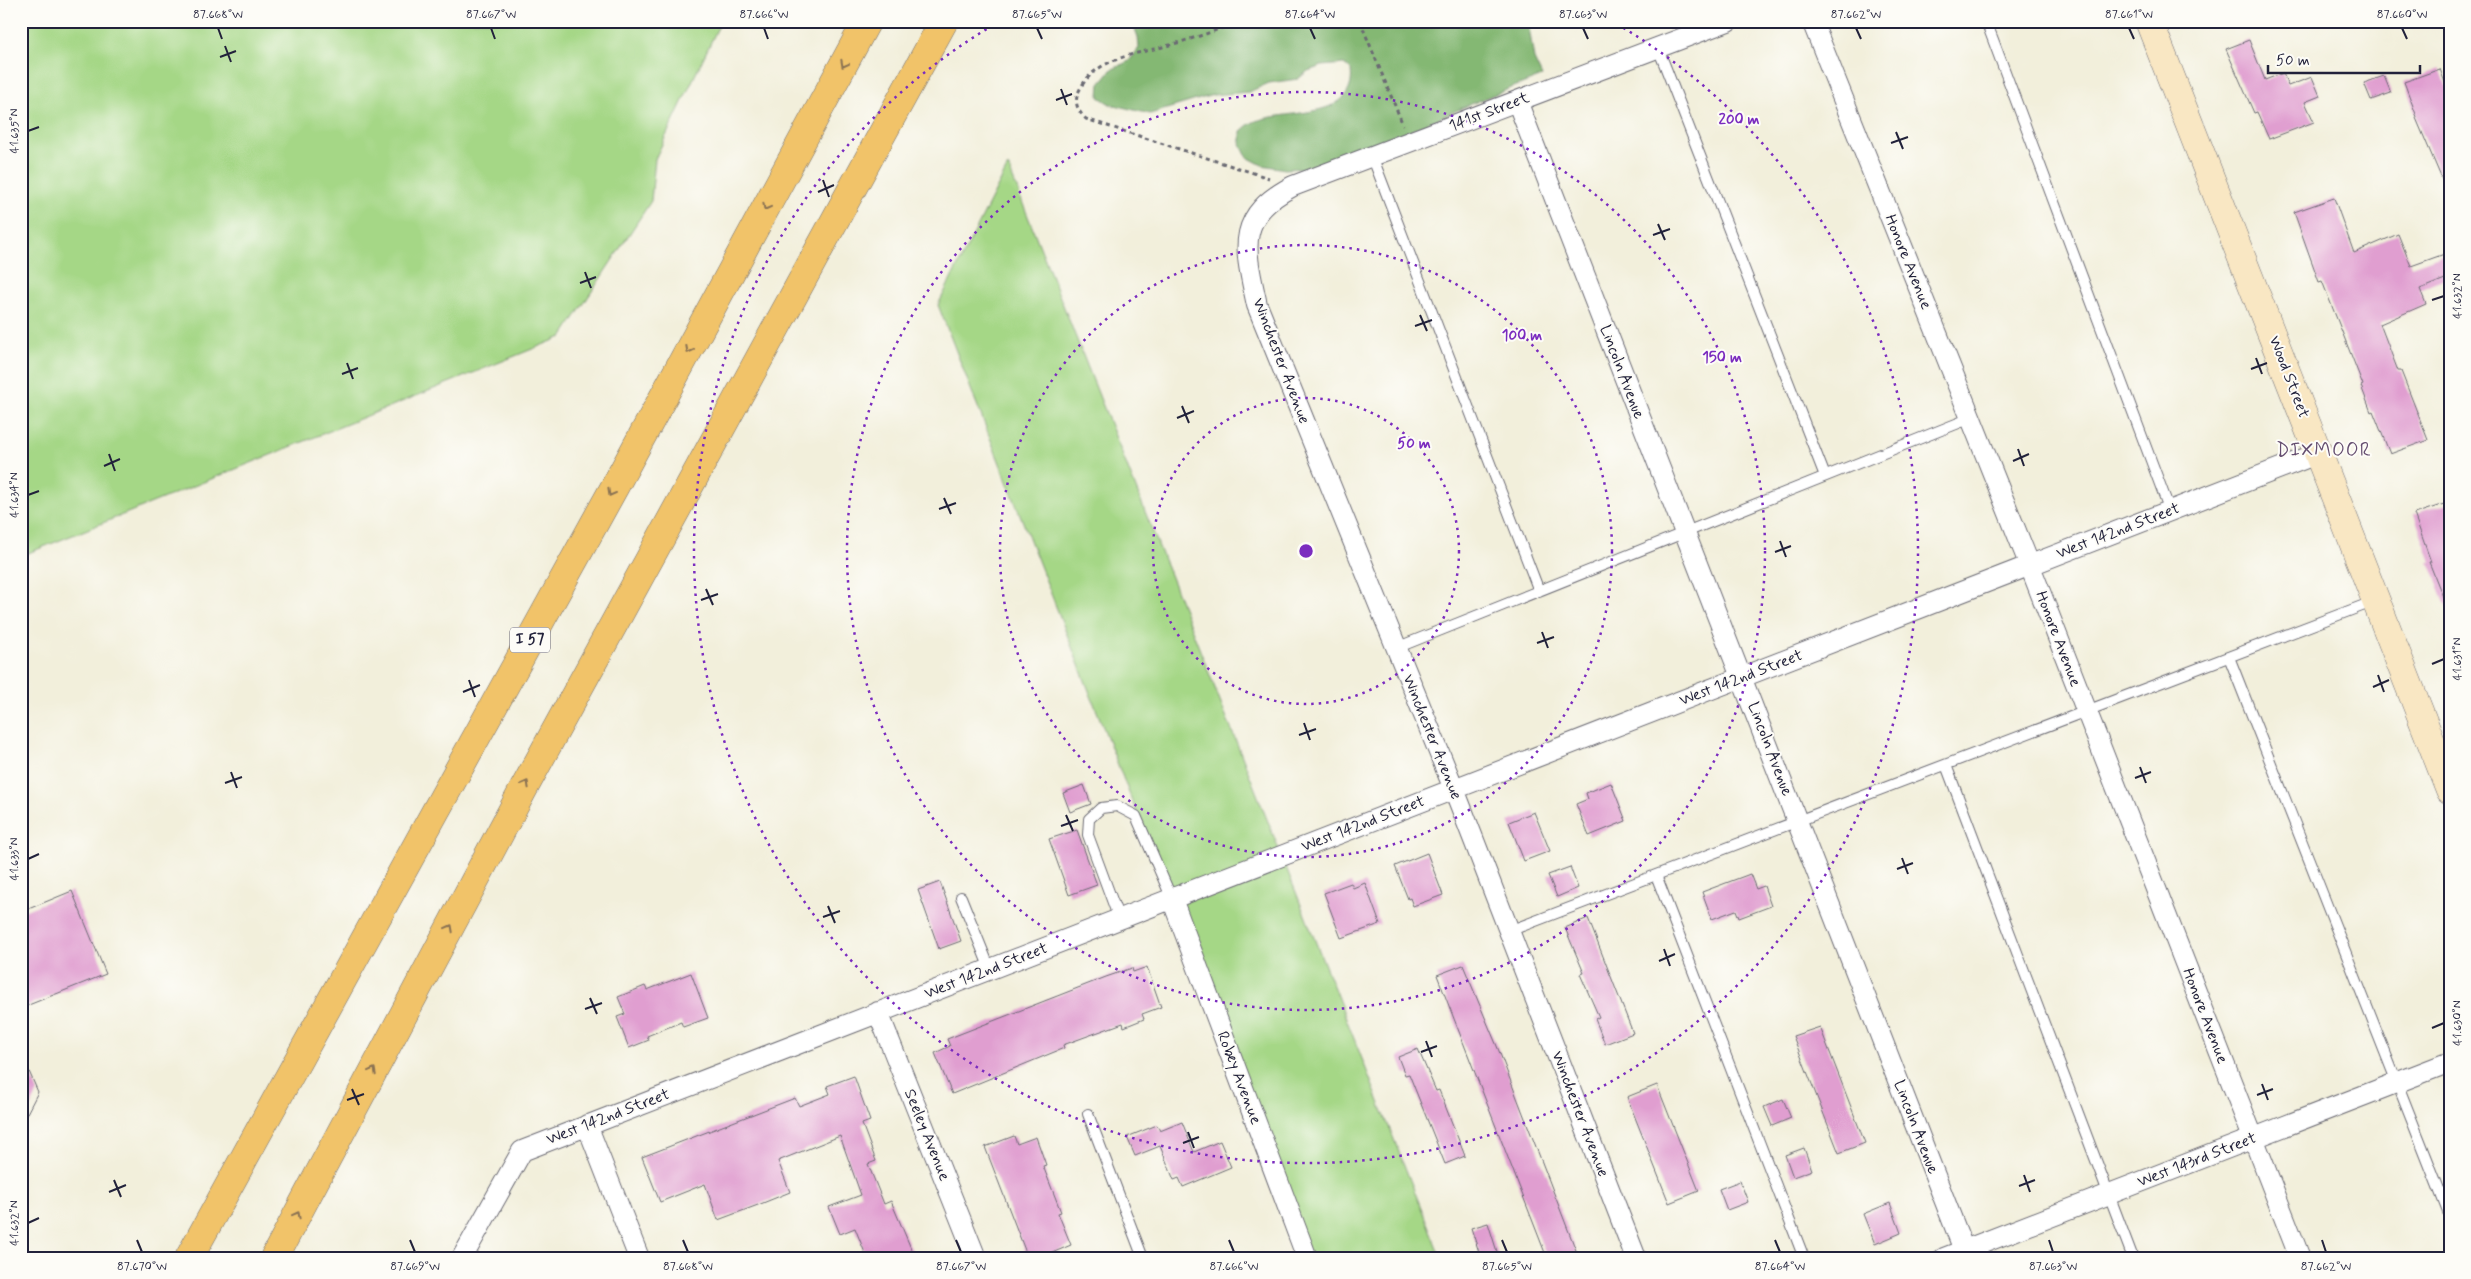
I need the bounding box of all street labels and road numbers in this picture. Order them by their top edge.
street label: 141st Street [1446,87,1533,137]
street label: Honore Avenue [1879,211,1937,313]
street label: Winchester Avenue [1247,295,1315,427]
street label: Lincoln Avenue [1595,322,1650,422]
street label: Wood Street [2264,333,2314,422]
street label: West 142nd Street [2053,498,2183,564]
street label: Honore Avenue [2030,588,2086,690]
road number: I 57 [510,628,550,652]
street label: West 142nd Street [1676,645,1806,711]
street label: Winchester Avenue [1397,671,1467,803]
street label: Lincoln Avenue [1743,699,1798,799]
street label: West 142nd Street [1298,791,1428,857]
street label: West 142nd Street [921,938,1051,1004]
street label: Honore Avenue [2177,965,2233,1067]
street label: Robey Avenue [1212,1028,1266,1128]
street label: Winchester Avenue [1546,1048,1614,1180]
street label: Lincoln Avenue [1889,1077,1944,1177]
street label: West 142nd Street [543,1084,673,1150]
street label: Seeley Avenue [899,1086,955,1184]
street label: West 143rd Street [2134,1127,2260,1192]

